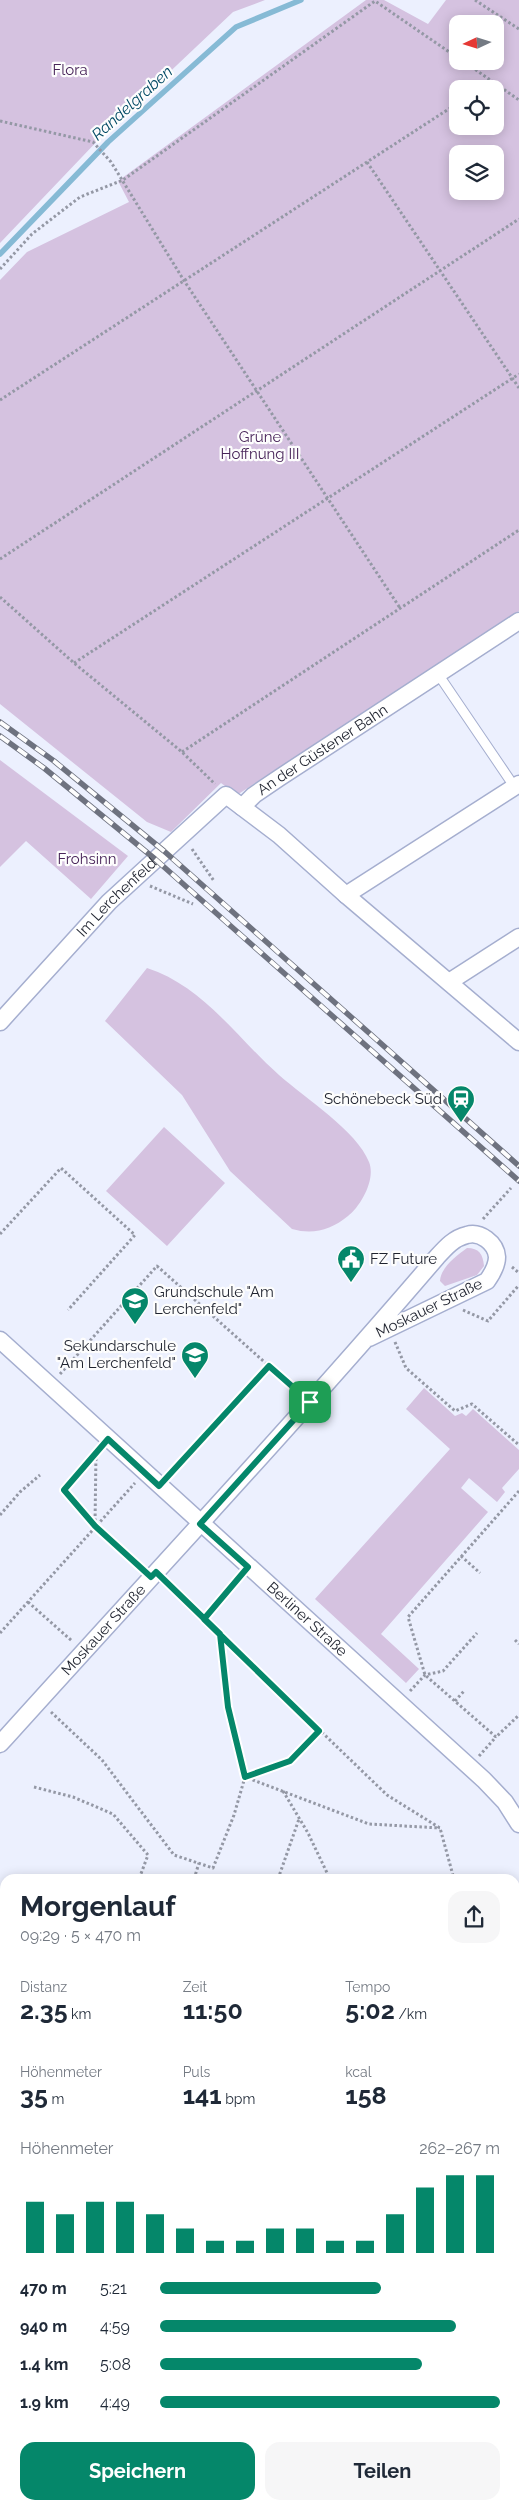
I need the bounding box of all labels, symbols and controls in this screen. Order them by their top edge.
north arrow [449,15,504,70]
map controls [449,15,504,200]
park label: Flora [52,61,88,79]
water label: Randelgraben [88,62,176,144]
button: locate [449,80,504,135]
button: layers [449,145,504,200]
park label: Grüne Hoffnung III [220,428,300,463]
street label: An der Güstener Bahn [254,700,391,799]
park label: Frohsinn [58,850,116,868]
street label: Im Lerchenfeld [73,854,160,940]
station icon: Schönebeck Süd [446,1084,476,1123]
place label: Schönebeck Süd [324,1090,442,1108]
public building icon: FZ Future [336,1244,366,1283]
place label: FZ Future [370,1250,437,1268]
street label: Moskauer Straße [373,1274,485,1342]
place label: Grundschule "Am Lerchenfeld" [154,1283,274,1318]
school or university icon: Grundschule "Am Lerchenfeld" [120,1286,150,1325]
place label: Sekundarschule "Am Lerchenfeld" [57,1337,176,1372]
school or university icon: Sekundarschule "Am Lerchenfeld" [180,1340,210,1379]
pin [289,1381,331,1423]
icon: arrive [296,1388,324,1416]
street label: Berliner Straße [263,1578,351,1660]
street label: Moskauer Straße [58,1581,149,1679]
text: Morgenlauf [20,1890,176,1923]
button: share [448,1891,500,1943]
text: 09:29 · 5 × 470 m [20,1926,141,1945]
text: Distanz [20,1979,67,1995]
text: Zeit [183,1979,207,1995]
text: Tempo [345,1979,390,1995]
text: 2.35 [20,1995,68,2025]
text: 11:50 [183,1995,243,2025]
text: 5:02 [345,1995,395,2025]
text: km [68,2006,91,2022]
text: /km [395,2006,427,2022]
text: Höhenmeter [20,2064,102,2080]
text: Puls [183,2064,210,2080]
text: kcal [345,2064,372,2080]
text: 35 [20,2080,48,2110]
text: 141 [183,2080,222,2110]
text: 158 [345,2080,387,2110]
text: m [48,2091,64,2107]
text: bpm [222,2091,255,2107]
text: Höhenmeter [20,2139,114,2158]
text: 262–267 m [419,2139,500,2158]
text: 470 m [20,2279,67,2298]
text: 5:21 [100,2279,127,2298]
text: 940 m [20,2317,67,2336]
text: 4:59 [100,2317,130,2336]
text: 1.4 km [20,2355,68,2374]
text: 5:08 [100,2355,131,2374]
text: 1.9 km [20,2393,69,2412]
text: 4:49 [100,2393,130,2412]
button: Speichern [20,2442,255,2500]
button: Teilen [265,2442,500,2500]

